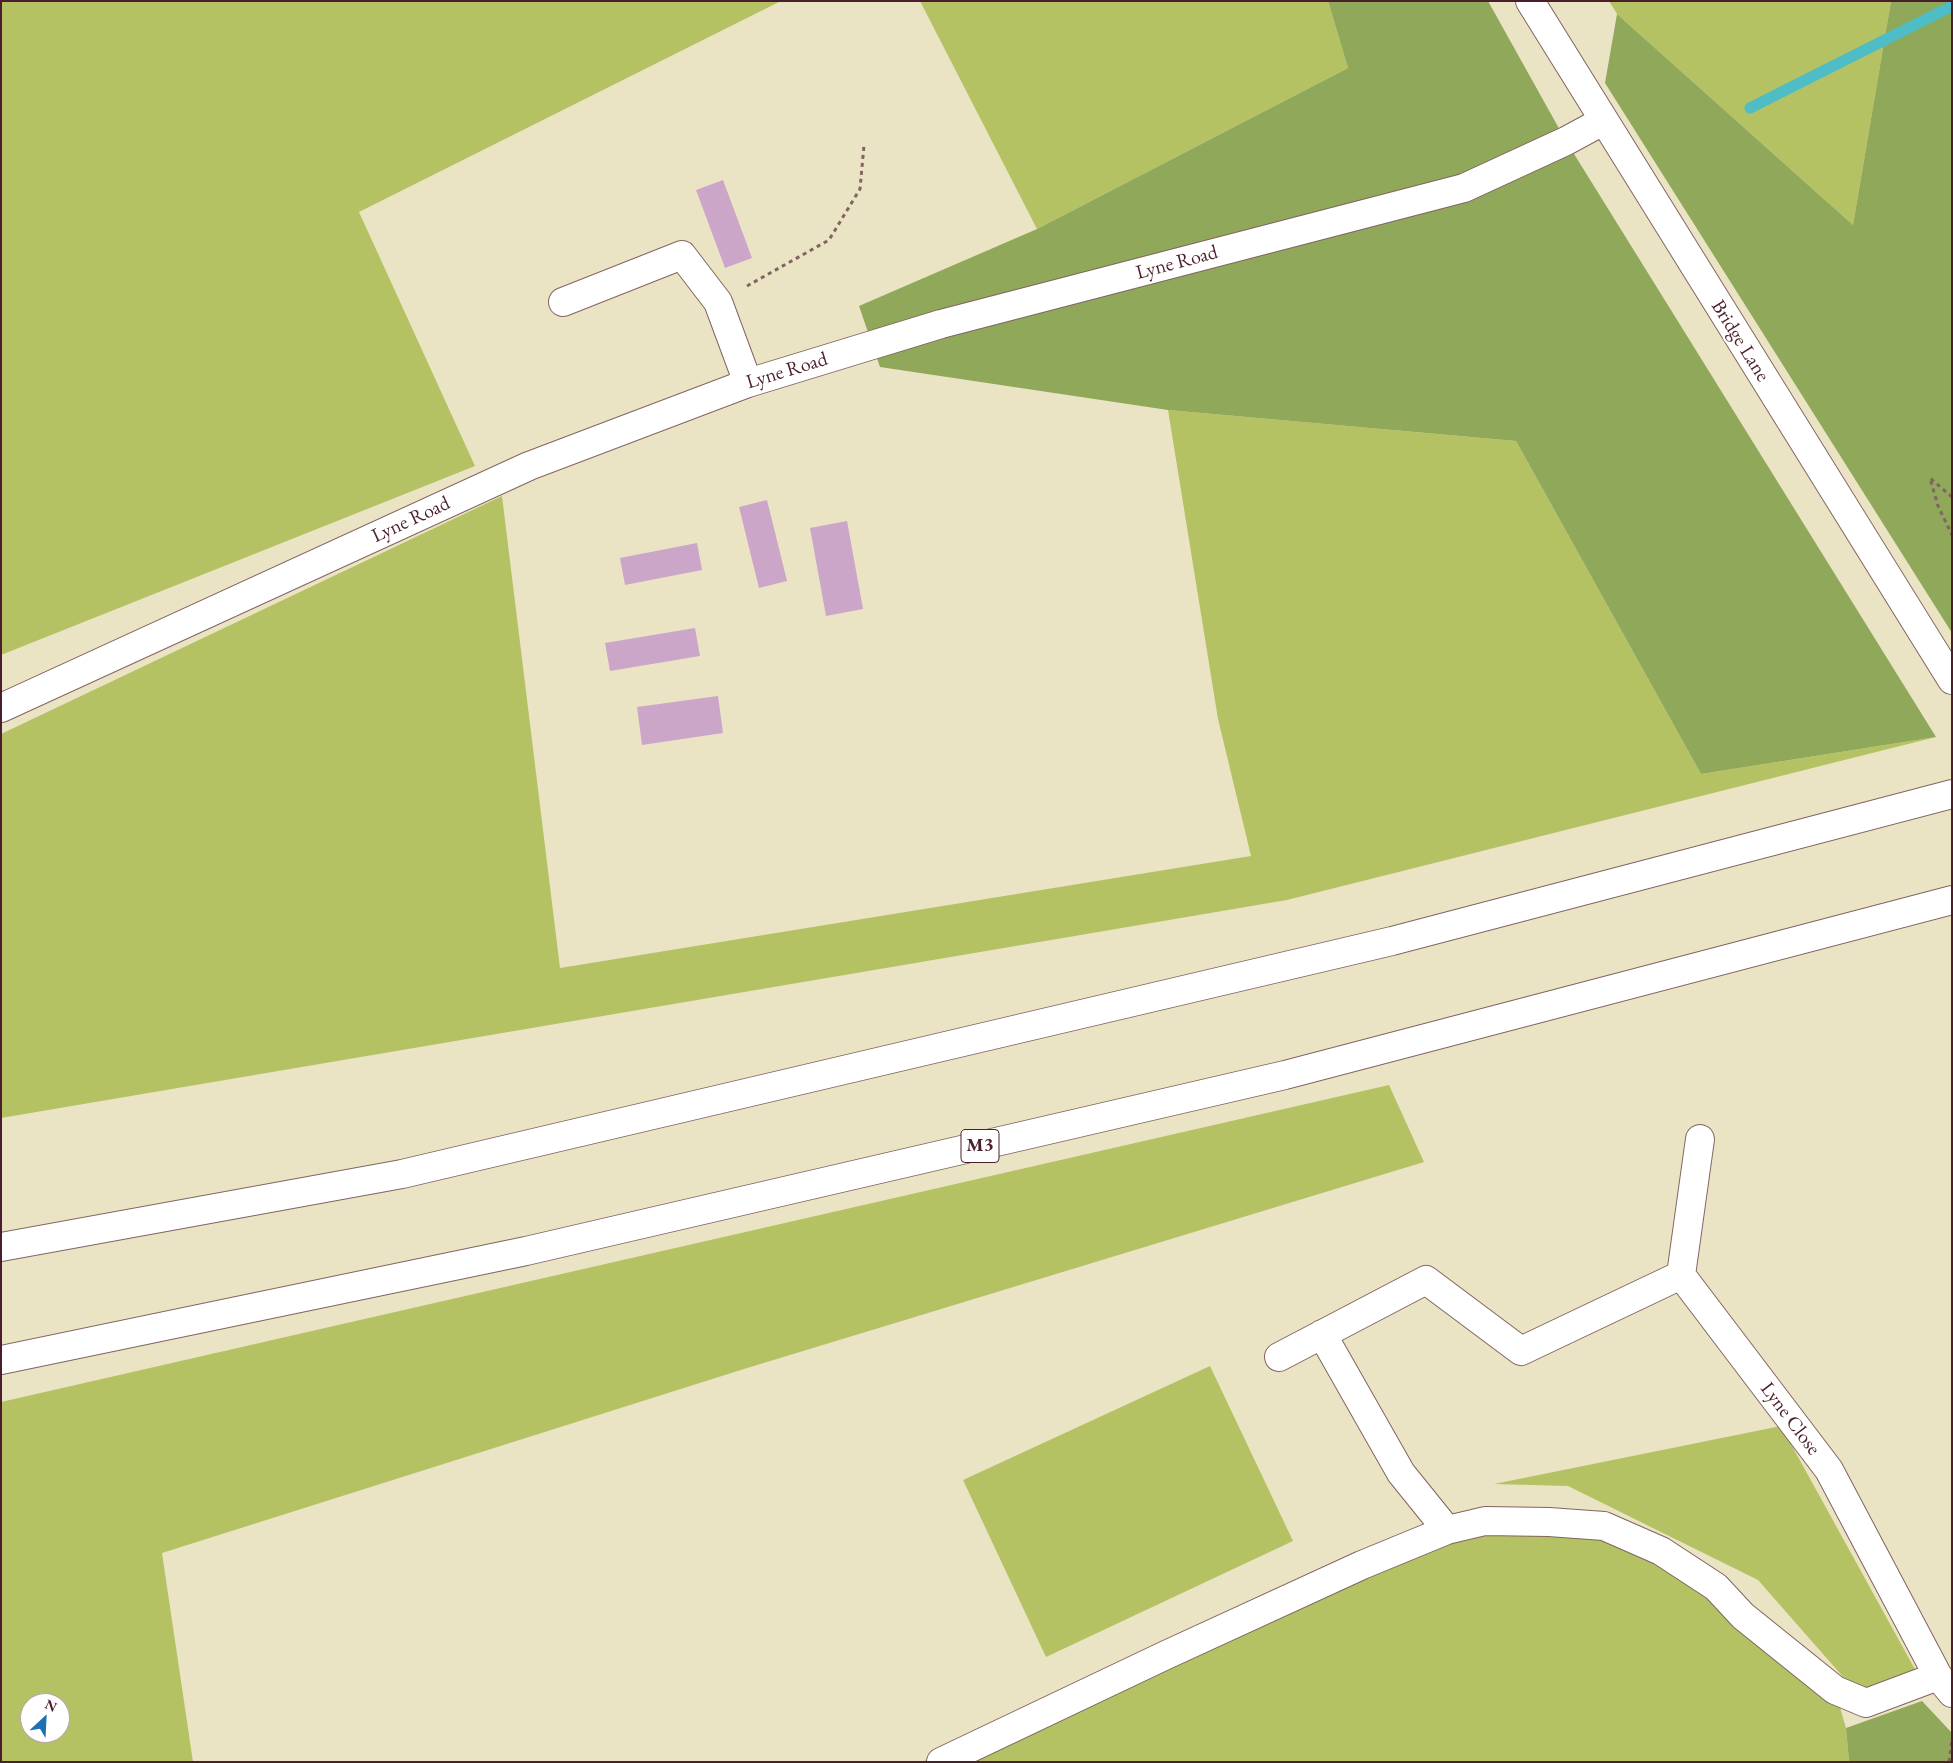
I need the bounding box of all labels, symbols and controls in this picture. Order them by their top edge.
street label: Lyne Road [1133,241,1221,285]
street label: Bridge Lane [1705,296,1775,386]
street label: Lyne Road [743,347,831,395]
street label: Lyne Road [368,491,454,549]
road number: M3 [961,1130,999,1162]
street label: Lyne Close [1755,1378,1825,1460]
north arrow [20,1693,70,1743]
text: N [42,1695,60,1716]

